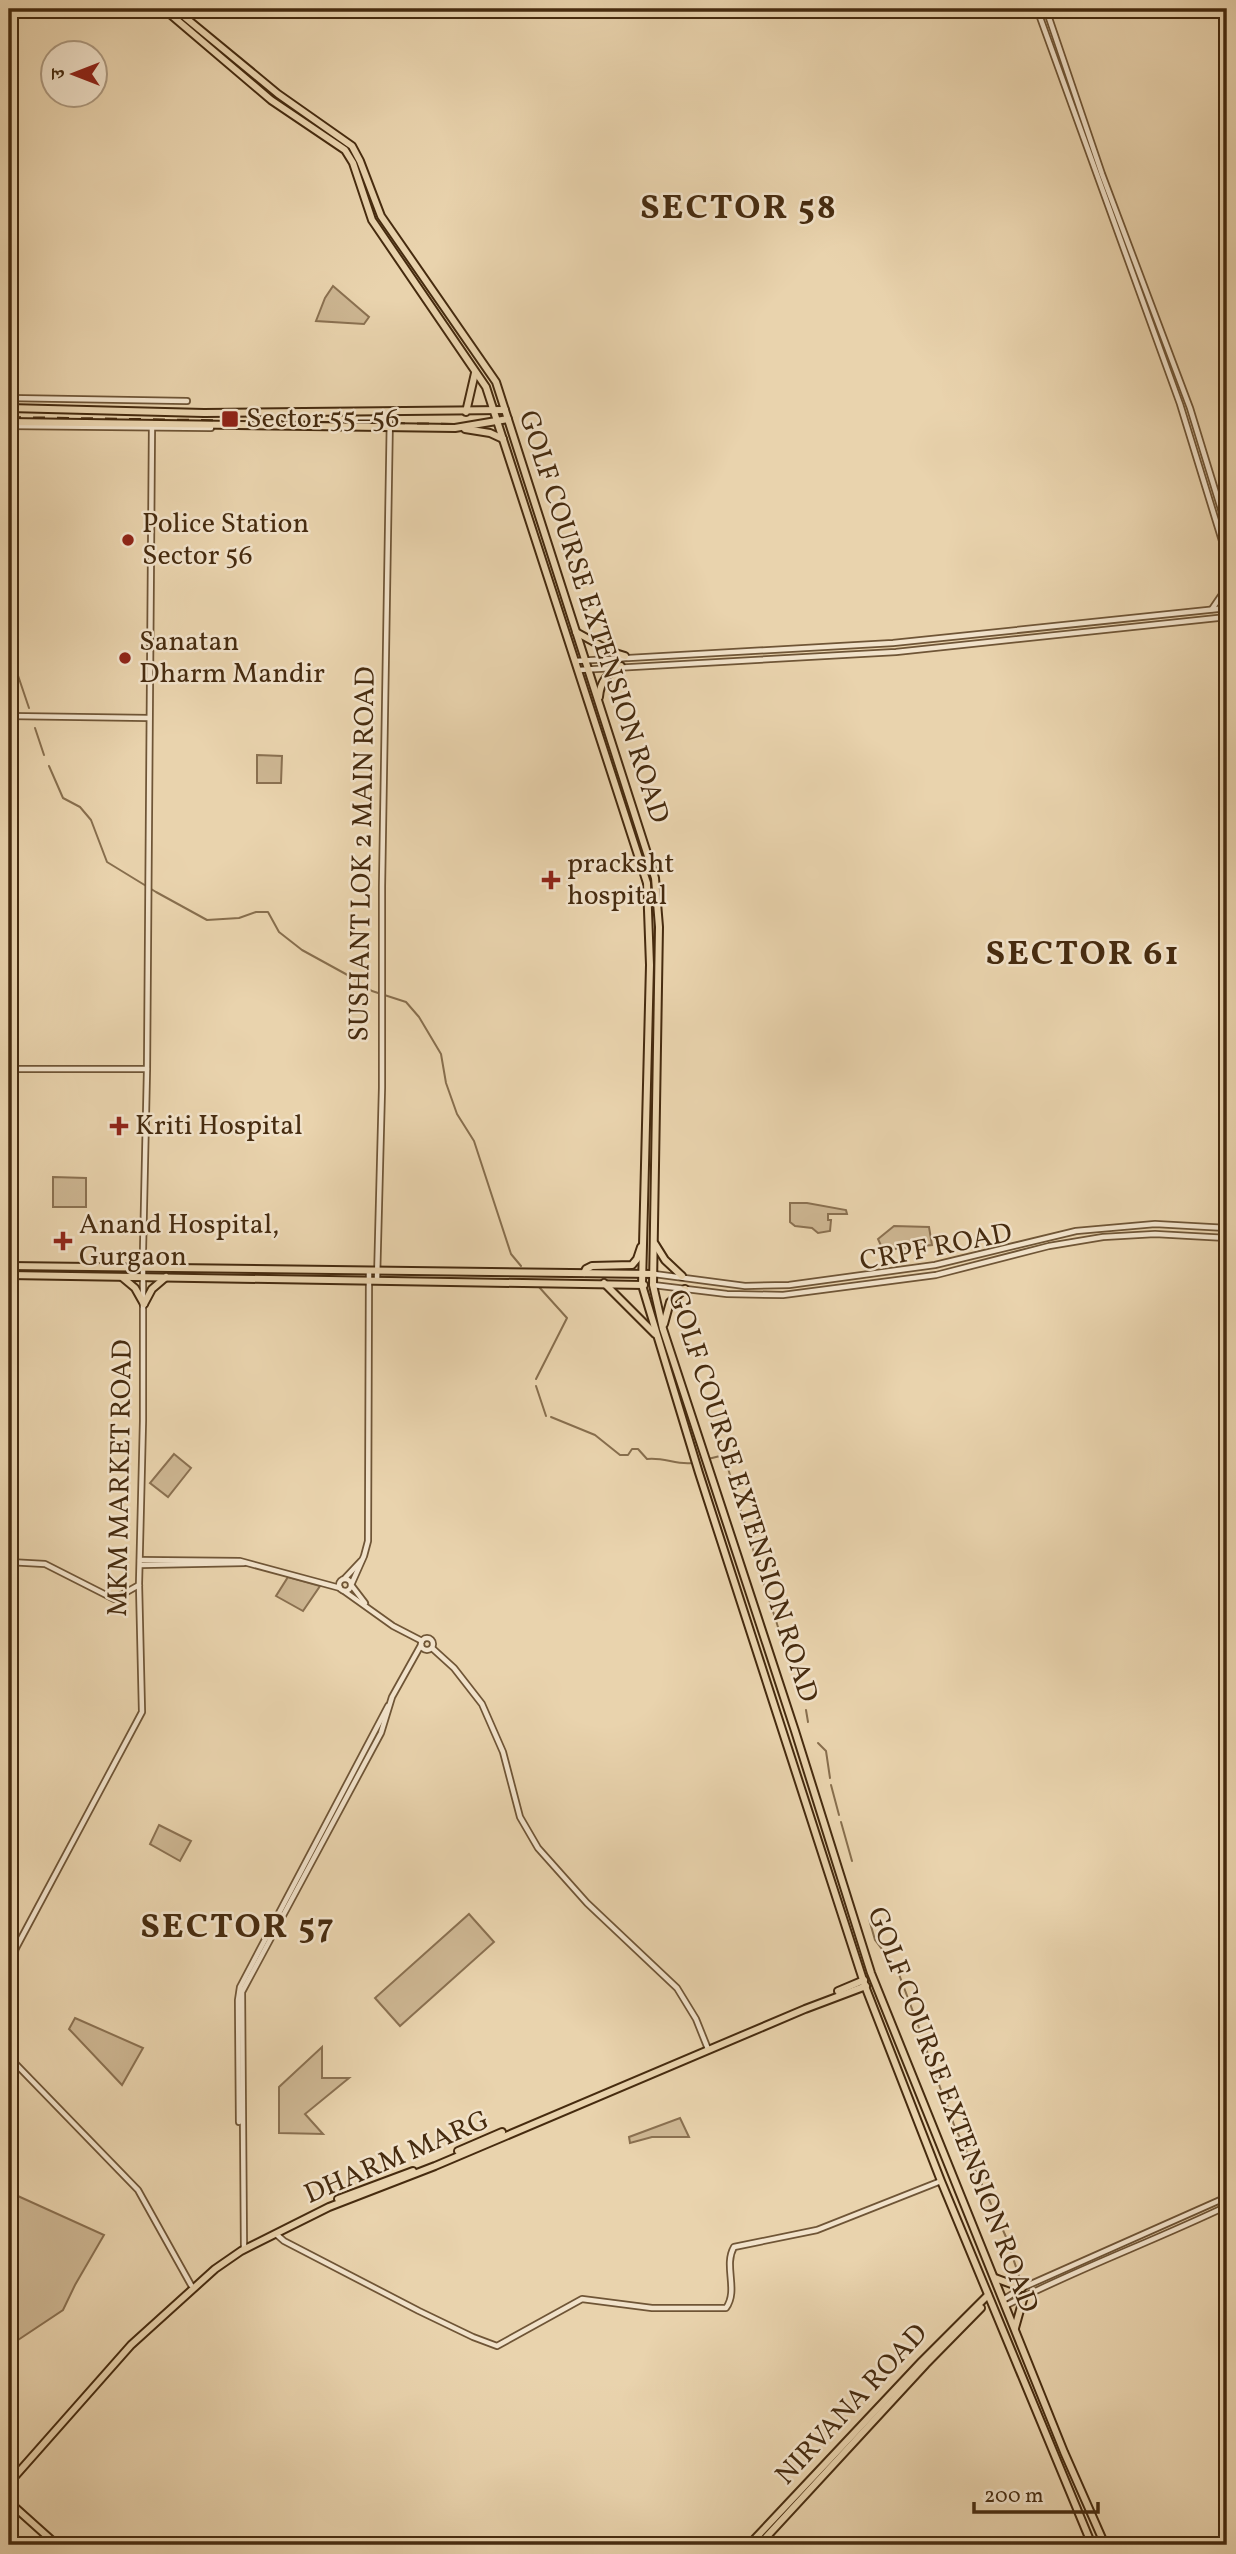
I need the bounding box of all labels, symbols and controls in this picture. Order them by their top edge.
north arrow [38,38,108,108]
text: उ [46,68,72,81]
district label: SECTOR 58 [640,185,838,233]
place label: Sector 55–56 [246,400,399,439]
street label: GOLF COURSE EXTENSION ROAD [508,406,678,828]
marker: Sector 55–56 [220,409,240,429]
place label: Police Station Sector 56 [142,505,309,576]
marker: Police Station Sector 56 [120,532,136,548]
place label: Sanatan Dharm Mandir [139,623,325,694]
marker: Sanatan Dharm Mandir [117,650,133,666]
street label: SUSHANT LOK 2 MAIN ROAD [340,666,386,1042]
place label: pracksht hospital [567,845,674,916]
marker: pracksht hospital [541,870,561,890]
district label: SECTOR 61 [985,931,1181,979]
place label: Kriti Hospital [135,1107,303,1146]
marker: Kriti Hospital [109,1116,129,1136]
place label: Anand Hospital, Gurgaon [79,1206,279,1277]
street label: CRPF ROAD [857,1214,1015,1282]
marker: Anand Hospital, Gurgaon [53,1231,73,1251]
street label: GOLF COURSE EXTENSION ROAD [657,1285,827,1707]
street label: MKM MARKET ROAD [99,1339,143,1617]
street label: GOLF COURSE EXTENSION ROAD [856,1901,1048,2319]
district label: SECTOR 57 [140,1904,336,1952]
street label: DHARM MARG [298,2101,496,2215]
street label: NIRVANA ROAD [767,2316,937,2494]
scale bar [974,2470,1098,2514]
text: 200 m [984,2482,1044,2511]

